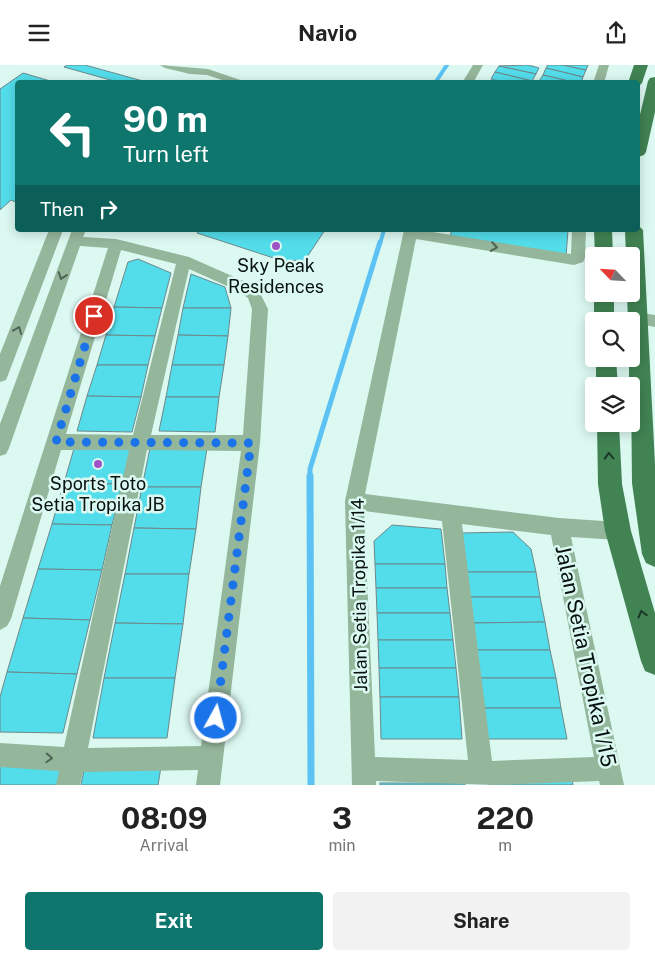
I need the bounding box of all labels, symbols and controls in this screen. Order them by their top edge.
icon: menu [25,19,53,47]
icon: share [602,19,630,47]
text: Navio [298,20,357,46]
text: 90 m [123,99,208,140]
icon: left [40,100,105,165]
text: Turn left [123,141,209,167]
icon: right [94,195,122,223]
text: Then [40,198,84,220]
marker: Sky Peak Residences [270,240,282,252]
one-way arrow [490,242,499,252]
north arrow [585,247,640,303]
map controls [585,247,640,432]
place label: Sky Peak Residences [228,255,324,297]
one-way arrow [58,271,68,279]
pin [73,295,115,337]
icon: arrive [80,302,108,330]
button: search [585,312,640,367]
one-way arrow [12,326,22,334]
button: layers [585,377,640,432]
one-way arrow [604,451,614,459]
marker: Sports Toto Setia Tropika JB [92,458,104,470]
place label: Sports Toto Setia Tropika JB [31,473,165,515]
street label: Jalan Setia Tropika 1/14 [347,498,371,692]
street label: Jalan Setia Tropika 1/15 [550,543,622,769]
one-way arrow [637,610,647,619]
position arrow [189,691,241,743]
one-way arrow [45,753,53,764]
text: 08:09 [121,800,207,836]
text: 3 [332,800,352,836]
text: 220 [477,800,534,836]
text: Arrival [140,836,189,855]
text: min [328,836,356,855]
text: m [498,836,512,855]
button: Exit [25,892,323,950]
button: Share [333,892,630,950]

